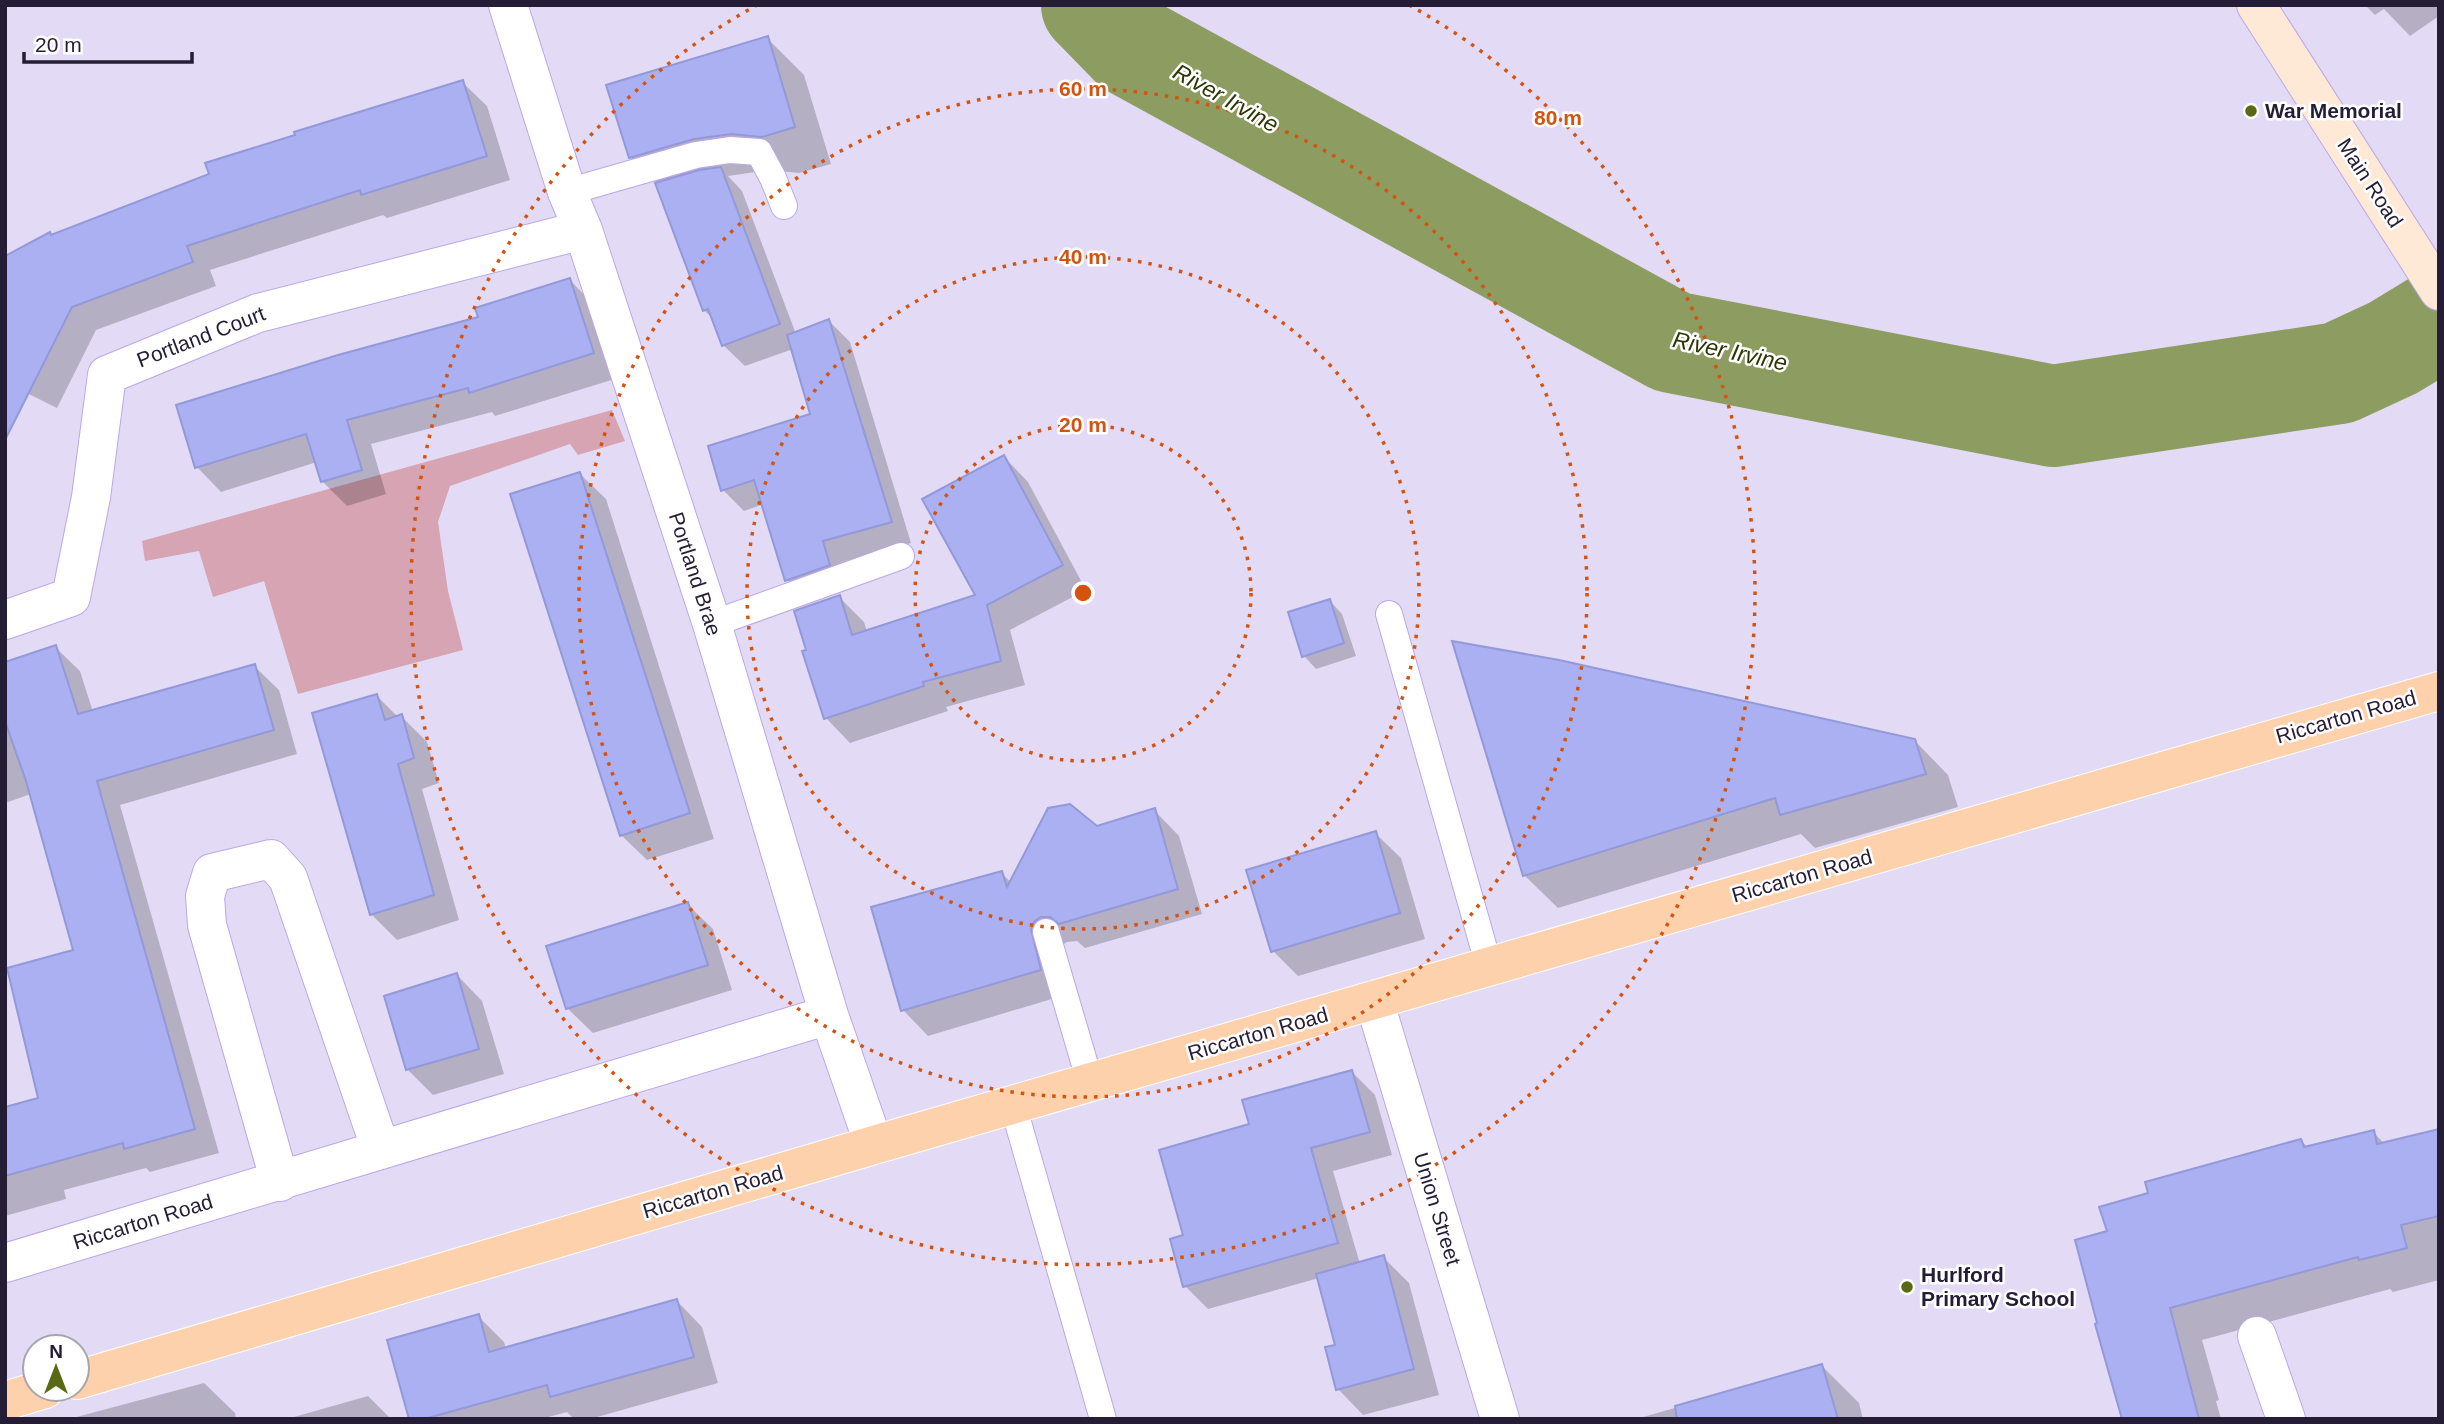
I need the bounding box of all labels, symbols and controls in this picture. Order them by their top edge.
scale bar [24,21,192,65]
text: 20 m [35,33,82,56]
water label: River Irvine [1169,58,1283,138]
text: 60 m [1059,77,1107,100]
place label: War Memorial [2265,99,2402,122]
marker: War Memorial [2243,103,2259,119]
text: 80 m [1534,106,1582,129]
street label: Main Road [2333,134,2408,232]
text: 40 m [1059,245,1107,268]
street label: Portland Court [133,301,268,372]
water label: River Irvine [1670,326,1790,376]
text: 20 m [1059,413,1107,436]
street label: Portland Brae [665,509,726,638]
centre of rings [1071,581,1095,605]
street label: Riccarton Road [2273,686,2419,748]
street label: Riccarton Road [1729,845,1875,907]
street label: Riccarton Road [1185,1003,1331,1065]
street label: Union Street [1409,1150,1466,1268]
street label: Riccarton Road [640,1161,786,1223]
street label: Riccarton Road [70,1189,215,1254]
place label: Hurlford Primary School [1921,1263,2075,1310]
marker: Hurlford Primary School [1899,1279,1915,1295]
north arrow [21,1333,91,1403]
text: N [49,1341,63,1362]

